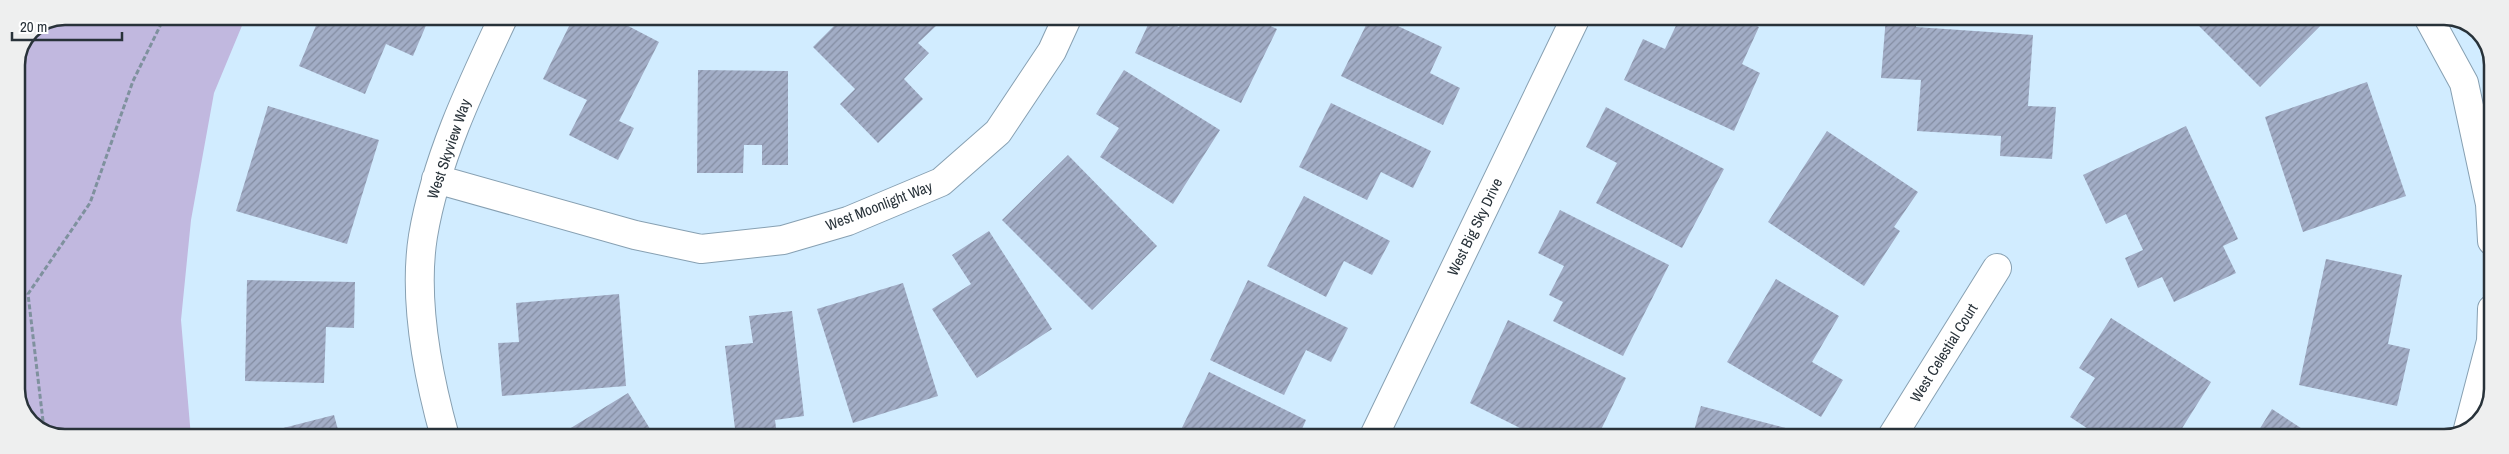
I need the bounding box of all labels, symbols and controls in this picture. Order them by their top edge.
scale bar [12,10,122,42]
text: 20 m [20,16,47,37]
street label: West Skyview Way [422,95,476,202]
street label: West Big Sky Drive [1442,174,1507,279]
street label: West Moonlight Way [822,175,936,236]
street label: West Celestial Court [1905,299,1983,406]

